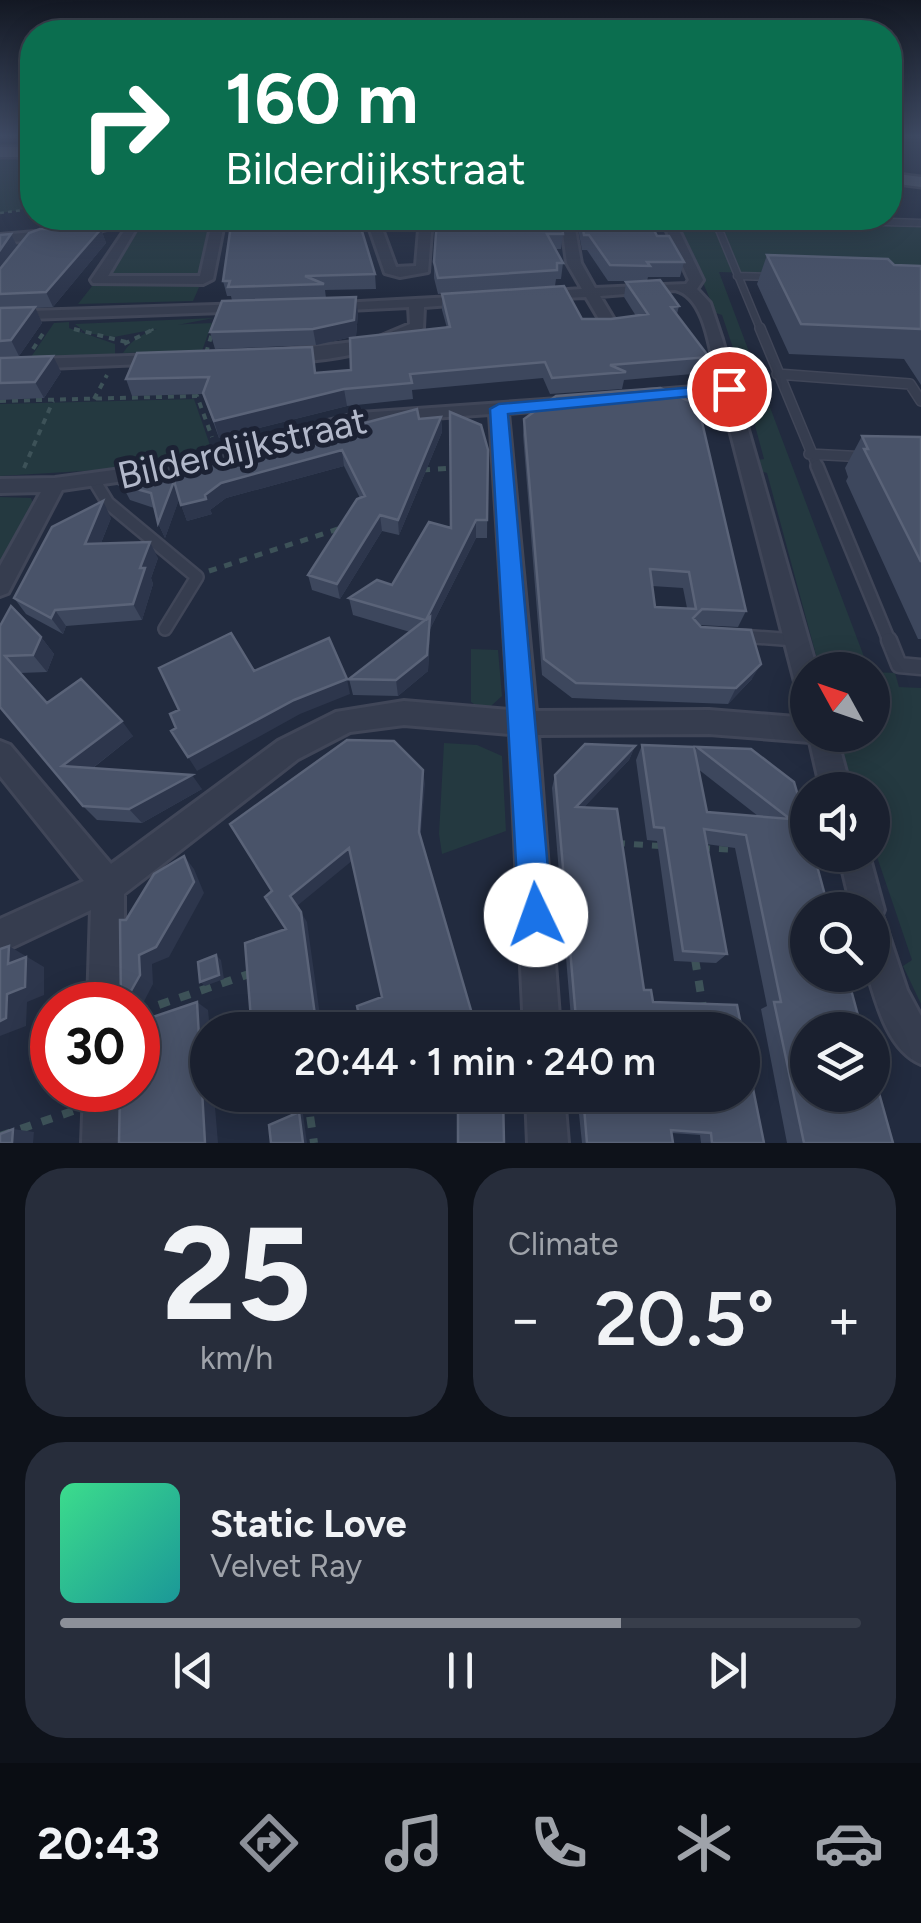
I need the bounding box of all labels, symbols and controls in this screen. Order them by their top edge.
text: 160 m [225,56,418,141]
icon: right [60,60,190,190]
text: Bilderdijkstraat [225,141,526,195]
pin [687,347,772,432]
icon: arrive [702,362,757,417]
street label: Bilderdijkstraat [113,397,371,499]
north arrow [790,652,890,752]
map controls [790,652,890,1112]
button: sound [790,772,890,872]
position arrow [484,863,588,967]
button: search [790,892,890,992]
speed limit sign: 30 [30,982,160,1112]
button: layers [790,1012,890,1112]
text: 20:44 · 1 min · 240 m [294,1039,656,1085]
text: 25 [161,1196,312,1352]
text: Climate [508,1225,619,1263]
text: 20.5° [594,1274,775,1364]
text: − [508,1286,542,1352]
text: + [827,1286,861,1352]
text: km/h [200,1339,273,1377]
text: Static Love [210,1501,407,1547]
text: Velvet Ray [210,1547,362,1585]
icon: previous [166,1643,221,1698]
icon: pause [433,1643,488,1698]
icon: next [700,1643,755,1698]
icon: directions [234,1808,304,1878]
icon: music [379,1808,449,1878]
icon: phone [524,1808,594,1878]
icon: climate [669,1808,739,1878]
icon: car [814,1808,884,1878]
text: 20:43 [37,1816,160,1870]

